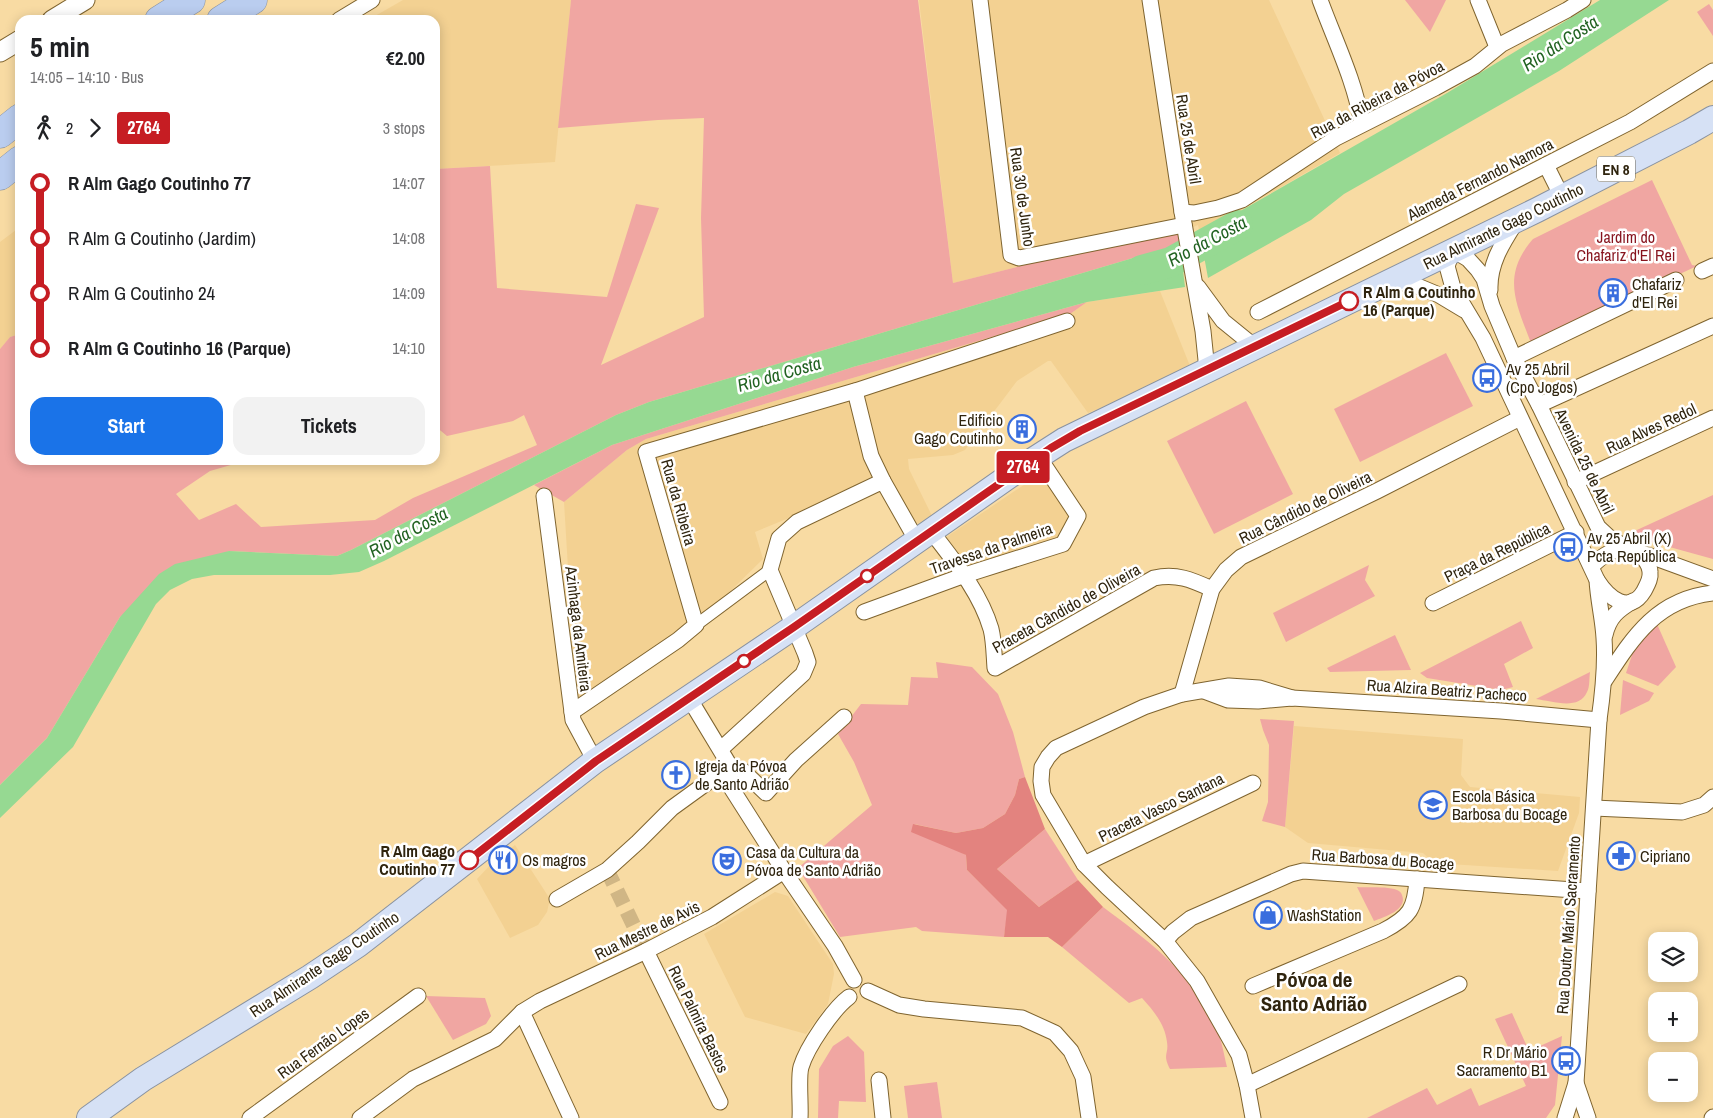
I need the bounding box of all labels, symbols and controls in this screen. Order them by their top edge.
water label: Rio da Costa [1517,9,1603,77]
text: 5 min [30,28,90,66]
text: €2.00 [386,45,425,71]
street label: Rua da Ribeira da Póvoa [1306,54,1448,143]
text: 14:05 – 14:10 · Bus [30,66,144,88]
street label: Rua 25 de Abril [1171,93,1207,185]
icon: walk [30,114,58,142]
icon: forward [81,114,109,142]
text: 2764 [127,115,160,140]
text: 2 [66,117,73,139]
text: 3 stops [383,117,425,139]
street label: Alameda Fernando Namora [1402,132,1557,226]
street label: Rua 30 de Junho [1005,146,1041,248]
road number: EN 8 [1597,156,1635,182]
text: R Alm Gago Coutinho 77 [68,170,251,196]
text: 14:07 [392,172,425,194]
street label: Rua Almirante Gago Coutinho [1419,178,1587,274]
water label: Rio da Costa [1163,210,1251,272]
text: R Alm G Coutinho (Jardim) [68,225,256,251]
park label: Jardim do Chafariz d'El Rei [1577,226,1675,266]
text: 14:08 [392,227,425,249]
place label: Chafariz d'El Rei [1632,273,1682,313]
building icon: Chafariz d'El Rei [1598,278,1628,308]
text: R Alm G Coutinho 24 [68,280,215,306]
place label: R Alm G Coutinho 16 (Parque) [1363,281,1476,321]
text: 14:09 [392,282,425,304]
marker: R Alm G Coutinho 16 (Parque) [1339,291,1359,311]
text: R Alm G Coutinho 16 (Parque) [68,335,291,361]
text: 14:10 [392,337,425,359]
water label: Rio da Costa [734,350,824,398]
place label: Av 25 Abril (Cpo Jogos) [1505,358,1577,398]
bus stop icon: Av 25 Abril (Cpo Jogos) [1472,363,1502,393]
button: Start [30,397,223,455]
button: Tickets [233,397,425,455]
street label: Rua Alves Redol [1602,397,1700,458]
street label: Avenida 25 de Abril [1550,404,1620,517]
place label: Edificio Gago Coutinho [914,409,1003,449]
building icon: Edificio Gago Coutinho [1007,414,1037,444]
line badge: 2764 [988,451,1058,483]
text: 2764 [1007,454,1039,479]
street label: Rua da Ribeira [656,456,702,548]
street label: Rua Cândido de Oliveira [1235,465,1376,549]
water label: Rio da Costa [364,501,452,563]
street label: Travessa da Palmeira [927,517,1056,579]
street label: Praça da República [1440,517,1554,587]
place label: Av 25 Abril (X) Pcta República [1586,527,1677,567]
bus stop icon: Av 25 Abril (X) Pcta República [1553,532,1583,562]
street label: Praceta Cândido de Oliveira [988,558,1145,658]
street label: Azinhaga da Amiteira [560,564,598,694]
unlabelled marker [860,569,874,583]
unlabelled marker [737,654,751,668]
street label: Rua Alzira Beatriz Pacheco [1366,673,1528,707]
place label: Igreja da Póvoa de Santo Adrião [695,755,789,795]
church icon: Igreja da Póvoa de Santo Adrião [661,760,691,790]
street label: Praceta Vasco Santana [1095,767,1228,847]
place label: Escola Básica Barbosa du Bocage [1452,785,1567,825]
school or university icon: Escola Básica Barbosa du Bocage [1418,790,1448,820]
street label: Rua Doutor Mário Sacramento [1551,835,1585,1015]
place label: R Alm Gago Coutinho 77 [379,840,455,880]
place label: Casa da Cultura da Póvoa de Santo Adrião [746,841,881,881]
pharmacy icon: Cipriano [1606,841,1636,871]
street label: Rua Barbosa du Bocage [1311,843,1455,875]
restaurant icon: Os magros [488,845,518,875]
place label: Cipriano [1640,845,1690,867]
theatre icon: Casa da Cultura da Póvoa de Santo Adrião [712,846,742,876]
place label: Os magros [522,849,586,871]
marker: R Alm Gago Coutinho 77 [459,850,479,870]
street label: Rua Mestre de Avis [591,895,703,965]
shop icon: WashStation [1253,900,1283,930]
place label: WashStation [1287,904,1362,926]
street label: Rua Almirante Gago Coutinho [245,906,403,1022]
map controls [1648,932,1698,1102]
button: layers [1648,932,1698,982]
street label: Rua Palmira Bastos [664,962,734,1076]
district label: Póvoa de Santo Adrião [1261,965,1367,1018]
button: + [1648,992,1698,1042]
street label: Rua Fernão Lopes [273,1002,373,1084]
place label: R Dr Mário Sacramento B1 [1457,1041,1548,1081]
bus stop icon: R Dr Mário Sacramento B1 [1551,1046,1581,1076]
button: − [1648,1052,1698,1102]

